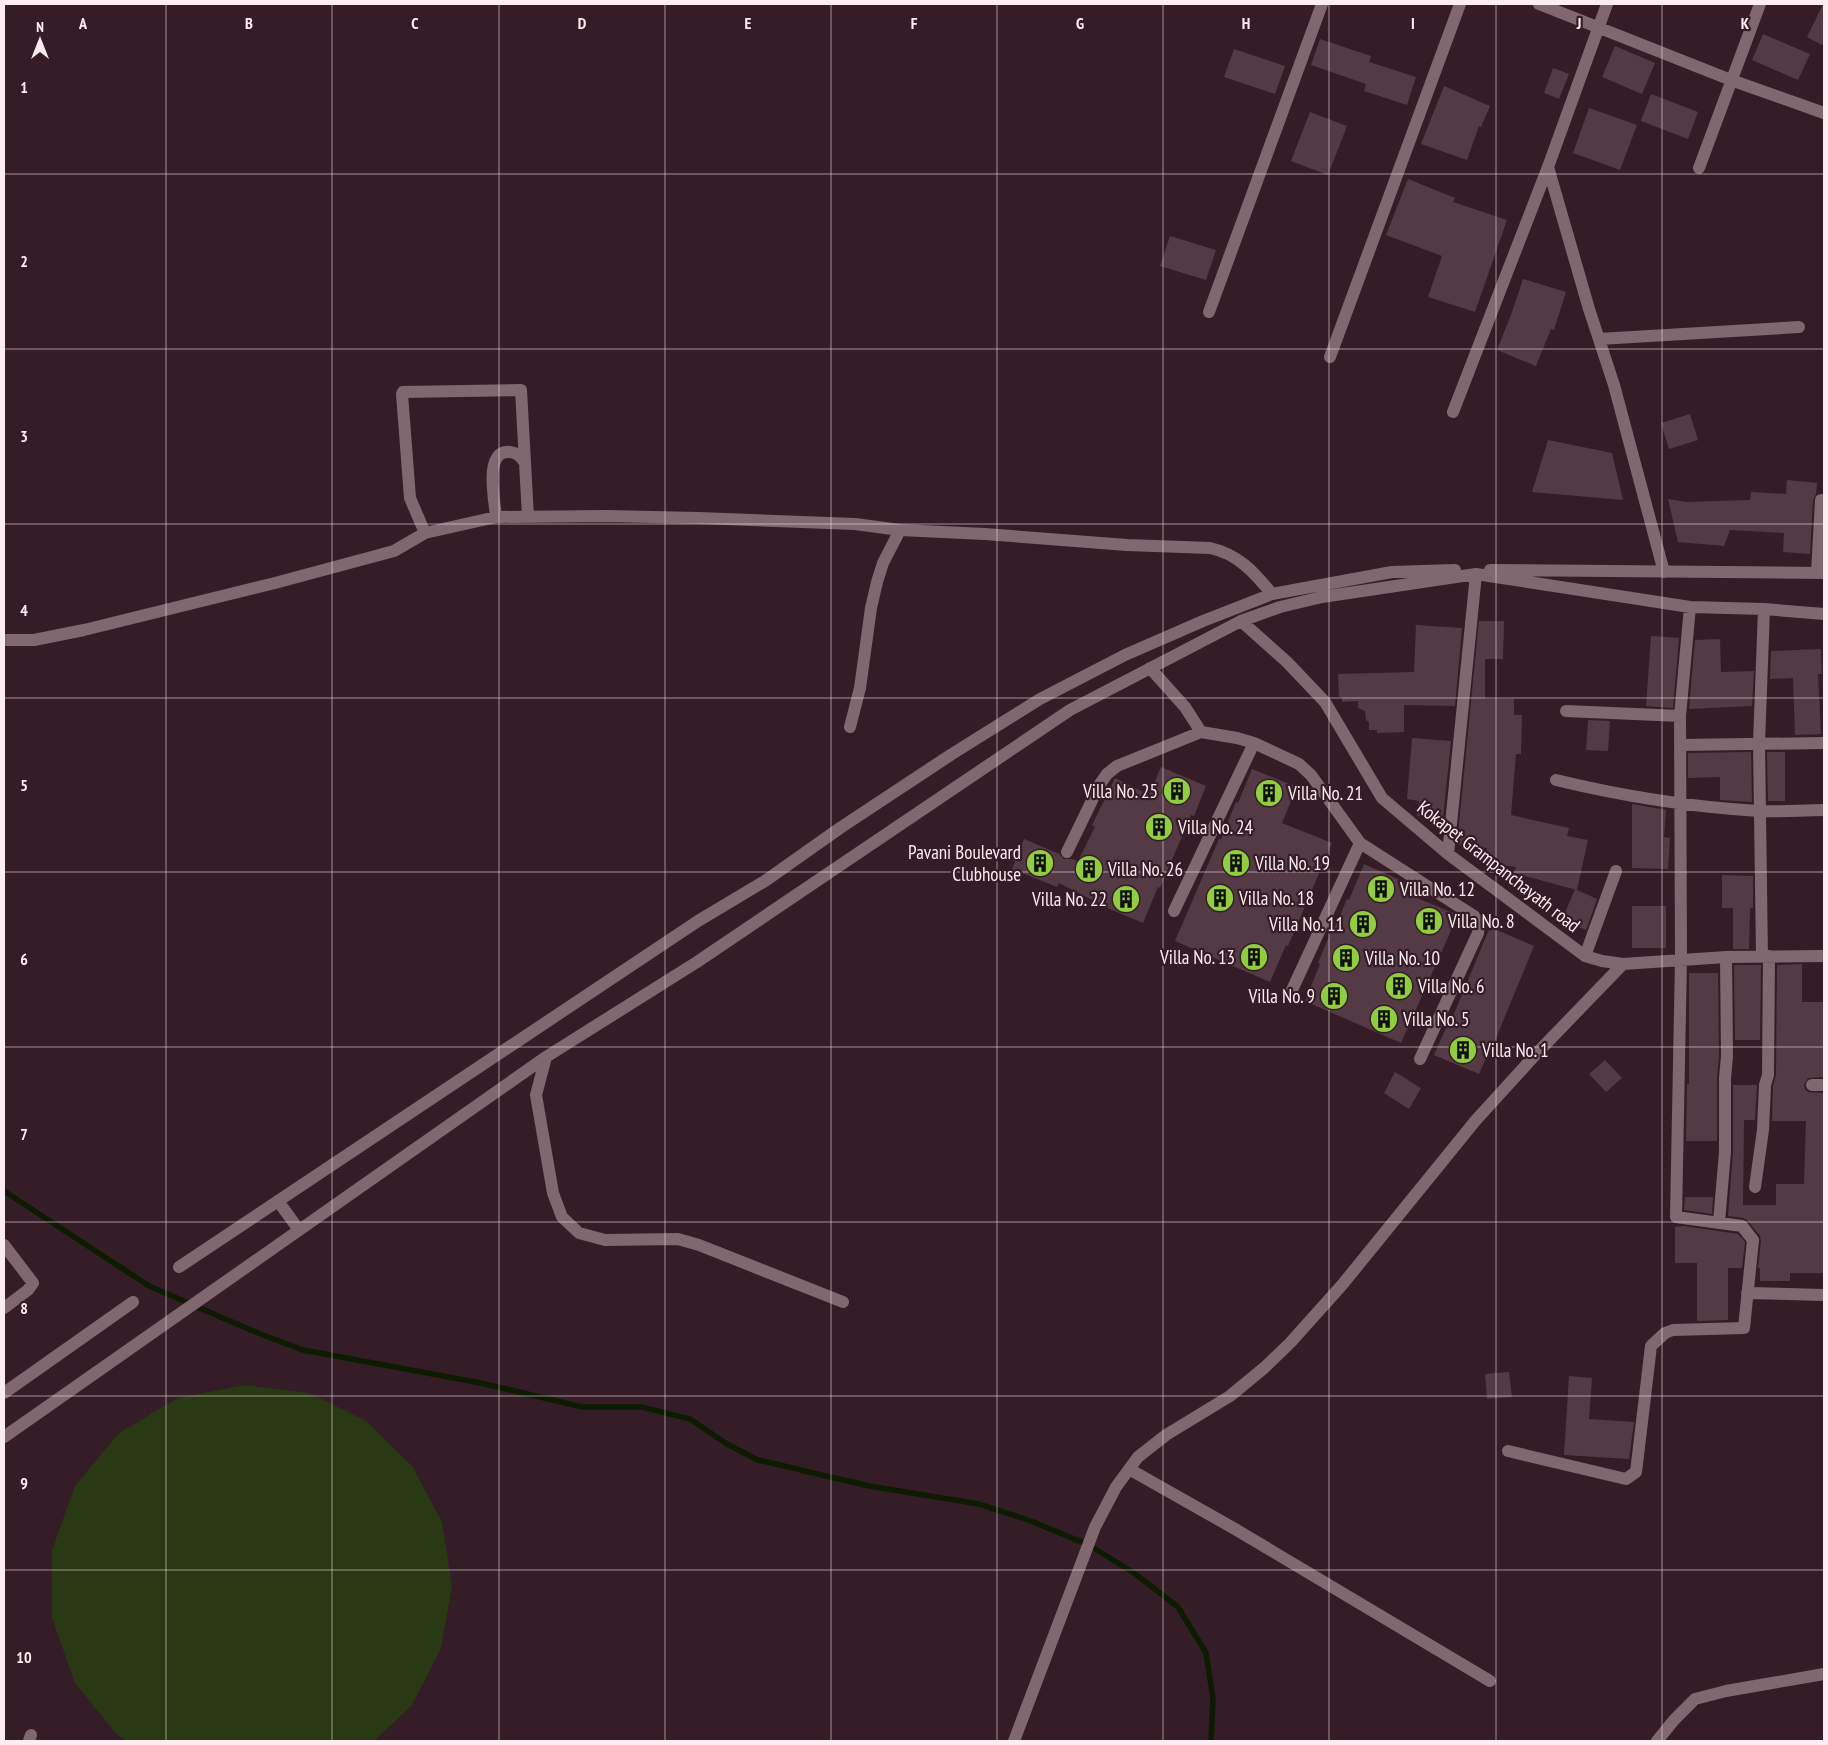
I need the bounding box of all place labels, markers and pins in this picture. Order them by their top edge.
building icon: Villa No. 25 [1162,776,1192,806]
building icon: Villa No. 21 [1254,778,1284,808]
place label: Villa No. 25 [1082,779,1158,803]
place label: Villa No. 21 [1287,781,1363,805]
building icon: Villa No. 24 [1144,812,1174,842]
place label: Villa No. 24 [1177,815,1253,839]
place label: Pavani Boulevard Clubhouse [908,840,1021,886]
building icon: Pavani Boulevard Clubhouse [1025,848,1055,878]
building icon: Villa No. 19 [1221,848,1251,878]
place label: Villa No. 19 [1254,851,1330,875]
building icon: Villa No. 26 [1074,854,1104,884]
place label: Villa No. 26 [1107,857,1183,881]
building icon: Villa No. 12 [1366,874,1396,904]
place label: Villa No. 12 [1399,877,1475,901]
building icon: Villa No. 18 [1205,883,1235,913]
building icon: Villa No. 22 [1111,884,1141,914]
place label: Villa No. 18 [1238,886,1314,910]
place label: Villa No. 22 [1031,887,1107,911]
building icon: Villa No. 8 [1414,906,1444,936]
building icon: Villa No. 11 [1348,909,1378,939]
place label: Villa No. 8 [1447,909,1514,933]
place label: Villa No. 11 [1268,912,1344,936]
building icon: Villa No. 13 [1239,942,1269,972]
building icon: Villa No. 10 [1331,943,1361,973]
place label: Villa No. 13 [1159,945,1235,969]
place label: Villa No. 10 [1364,946,1440,970]
building icon: Villa No. 6 [1384,971,1414,1001]
place label: Villa No. 6 [1417,974,1484,998]
building icon: Villa No. 9 [1319,981,1349,1011]
place label: Villa No. 9 [1248,984,1315,1008]
building icon: Villa No. 5 [1369,1004,1399,1034]
place label: Villa No. 5 [1402,1007,1469,1031]
building icon: Villa No. 1 [1448,1035,1478,1065]
place label: Villa No. 1 [1481,1038,1548,1062]

